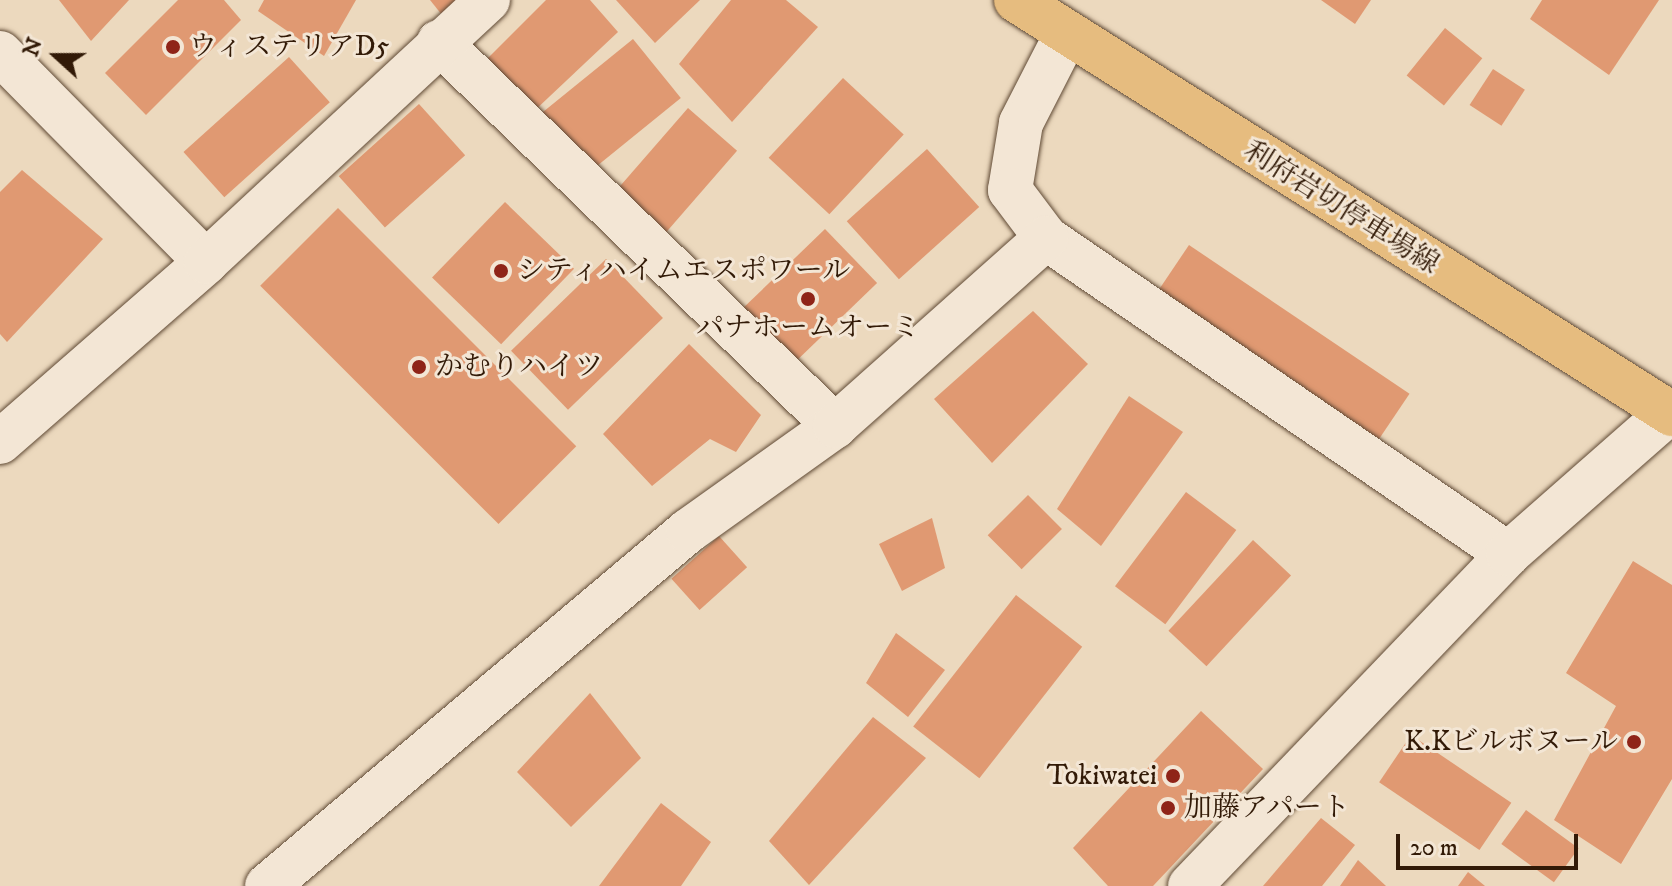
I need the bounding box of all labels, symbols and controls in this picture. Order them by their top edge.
north arrow [16,16,96,96]
place label: ウィステリアD5 [189,30,392,64]
text: N [17,34,49,60]
marker: ウィステリアD5 [164,38,182,56]
street label: 利府岩切停車場線 [1237,134,1445,282]
place label: シティハイムエスポワール [517,254,853,288]
marker: シティハイムエスポワール [492,262,510,280]
marker: パナホームオーミ [799,290,817,308]
place label: パナホームオーミ [696,311,920,345]
place label: かむりハイツ [435,350,603,384]
marker: かむりハイツ [410,358,428,376]
place label: K.Kビルボヌール [1404,725,1618,759]
marker: K.Kビルボヌール [1625,733,1643,751]
place label: Tokiwatei [1047,759,1157,793]
marker: Tokiwatei [1164,767,1182,785]
place label: 加藤アパート [1184,791,1352,825]
marker: 加藤アパート [1159,799,1177,817]
scale bar [1400,818,1582,868]
text: 20 m [1410,833,1458,863]

